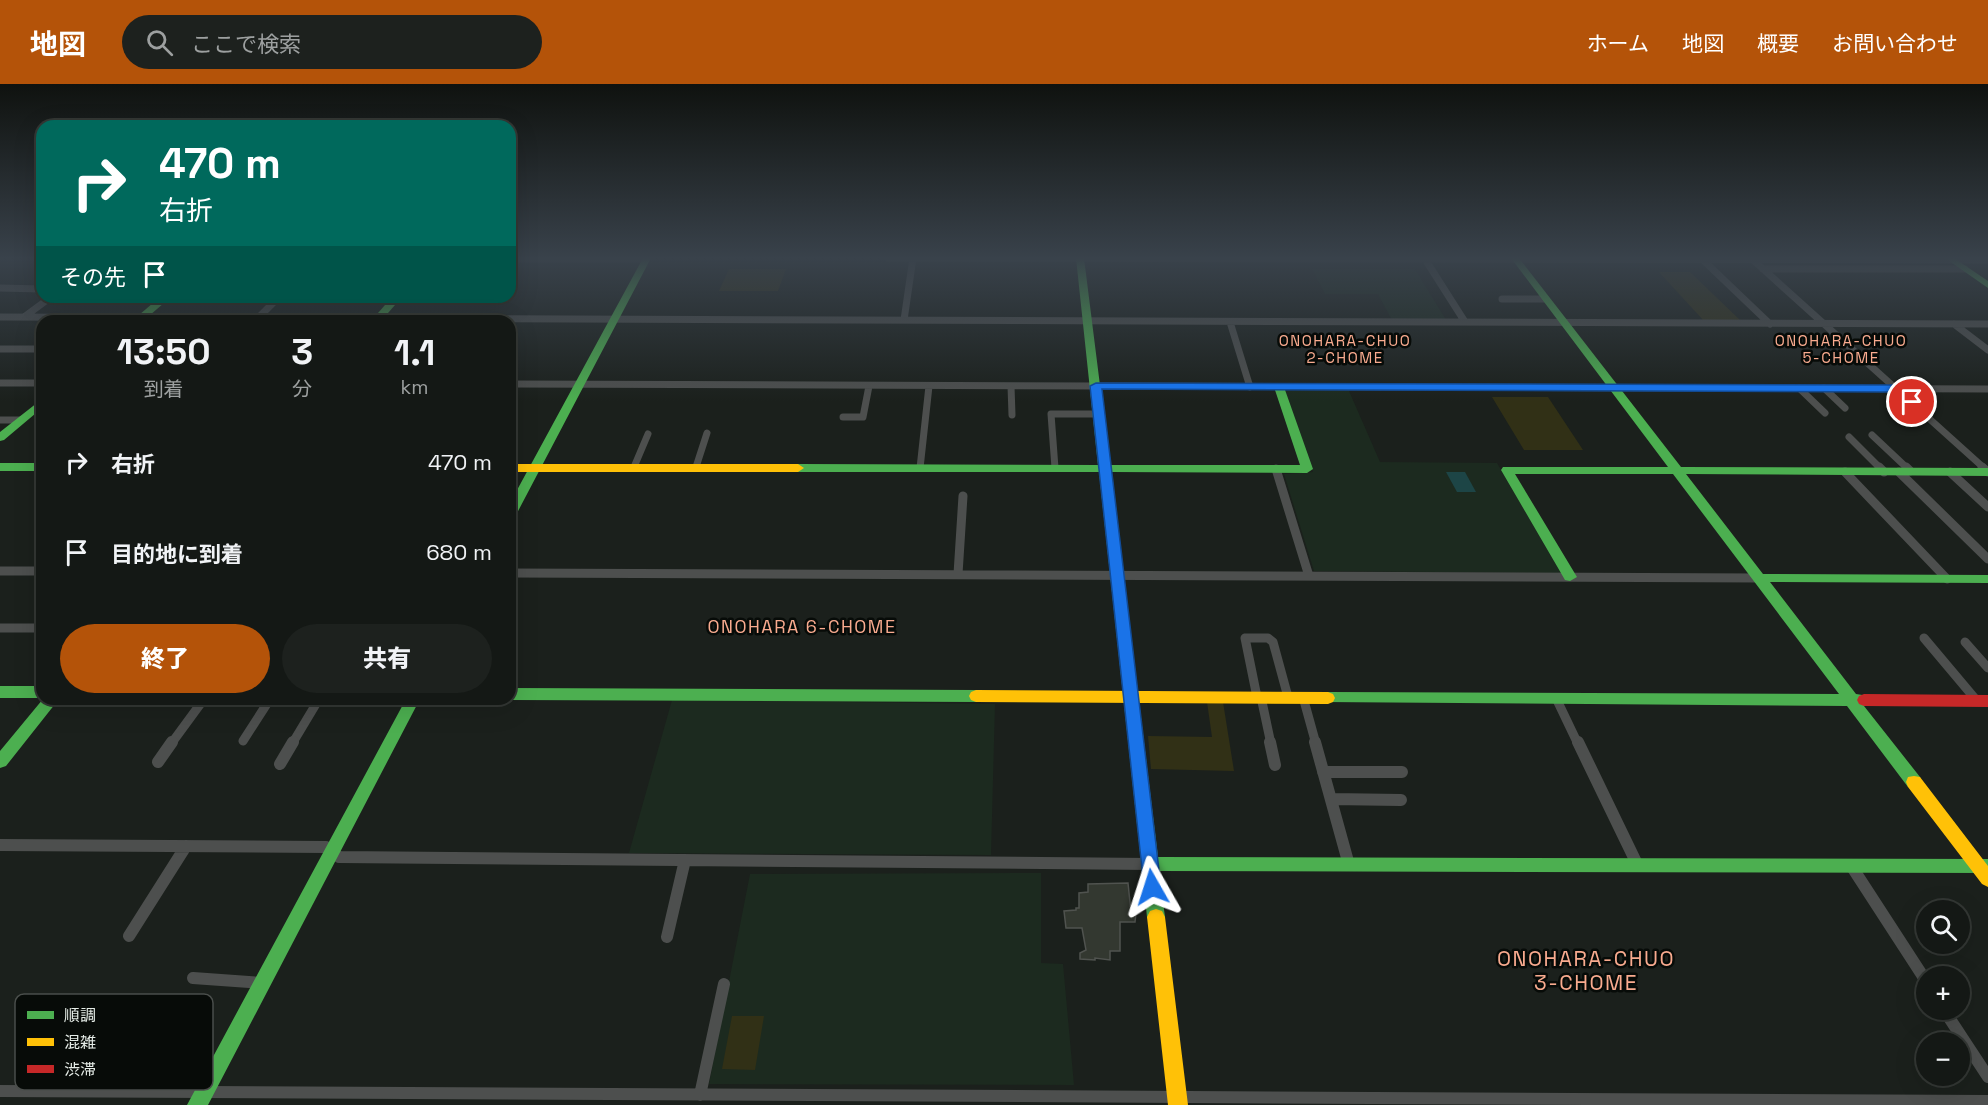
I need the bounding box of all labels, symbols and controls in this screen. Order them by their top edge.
search box [122,15,542,69]
text: 地図 [30,26,86,62]
icon: search [143,26,176,59]
text: ここで検索 [191,30,301,58]
text: ホーム [1587,30,1649,57]
text: 地図 [1682,30,1724,57]
text: 概要 [1757,30,1799,57]
text: お問い合わせ [1832,30,1958,57]
text: 470 m [159,137,281,190]
icon: right [60,144,138,222]
text: 右折 [159,193,213,228]
icon: arrive [138,258,171,291]
text: その先 [60,263,126,291]
text: 13:50 [117,329,211,375]
text: 3 [291,329,313,375]
text: 1.1 [394,330,435,376]
district label: ONOHARA-CHUO 2-CHOME [1279,331,1411,367]
district label: ONOHARA-CHUO 5-CHOME [1775,331,1907,367]
text: km [401,374,429,400]
text: 到着 [144,376,184,402]
text: 分 [292,376,312,402]
pin [1886,376,1937,427]
icon: arrive [1895,385,1928,418]
icon: right [60,446,93,479]
text: 470 m [428,448,492,476]
text: 右折 [111,450,155,478]
icon: arrive [60,536,93,569]
text: 680 m [426,538,492,566]
text: 目的地に到着 [111,540,243,568]
district label: ONOHARA 6-CHOME [707,615,897,638]
button: 終了 [60,624,270,693]
button: 共有 [282,624,492,693]
position arrow [1120,855,1184,919]
map controls [1916,900,1970,1086]
button: search [1916,900,1970,954]
district label: ONOHARA-CHUO 3-CHOME [1497,945,1675,996]
button: + [1916,966,1970,1020]
legend [15,994,213,1090]
text: 順調 [64,1005,96,1026]
text: 混雑 [64,1032,96,1053]
button: − [1916,1032,1970,1086]
text: 渋滞 [64,1059,96,1080]

